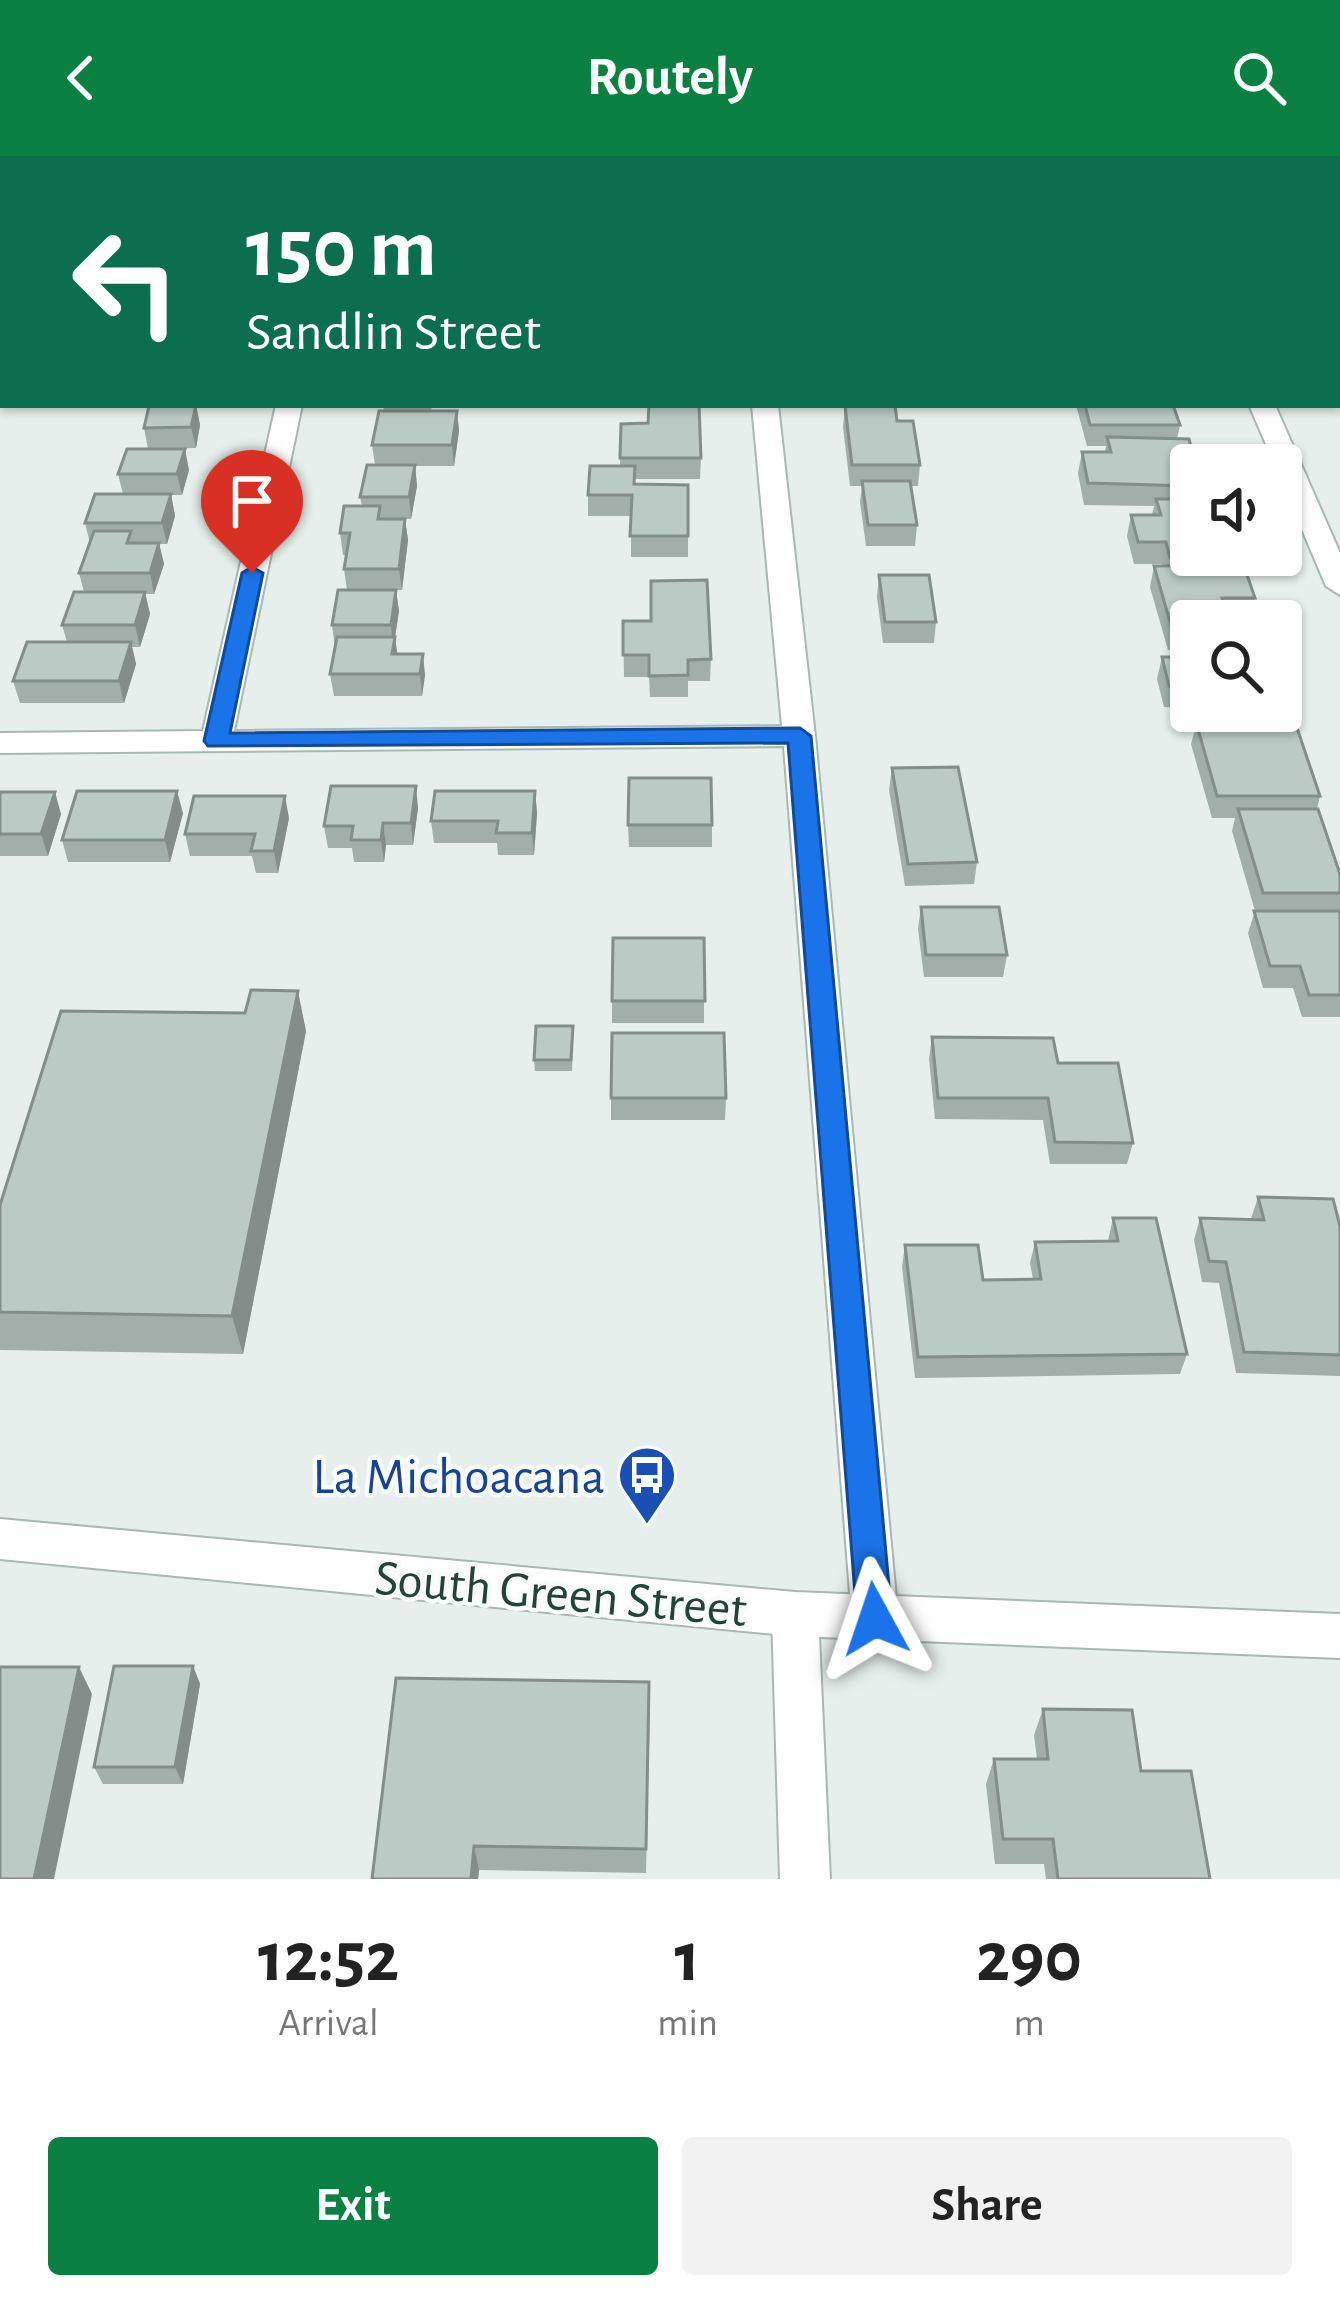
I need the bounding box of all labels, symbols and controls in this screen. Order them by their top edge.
icon: back [48,45,114,111]
icon: search [1226,45,1292,111]
text: Routely [587,51,753,105]
icon: left [48,204,204,360]
text: 150 m [246,208,437,292]
text: Sandlin Street [246,306,541,360]
map controls [1170,444,1302,732]
button: sound [1170,444,1302,576]
pin [201,450,303,573]
icon: arrive [219,468,285,534]
button: search [1170,600,1302,732]
bus stop icon: La Michoacana [616,1444,678,1526]
place label: La Michoacana [312,1452,605,1503]
street label: South Green Street [373,1553,749,1636]
position arrow [812,1556,938,1682]
text: 12:52 [258,1922,399,1994]
text: 1 [675,1922,701,1994]
text: 290 [976,1922,1082,1994]
text: Arrival [278,2004,379,2043]
text: min [657,2004,718,2043]
text: m [1013,2004,1045,2043]
button: Exit [48,2137,658,2275]
button: Share [682,2137,1292,2275]

